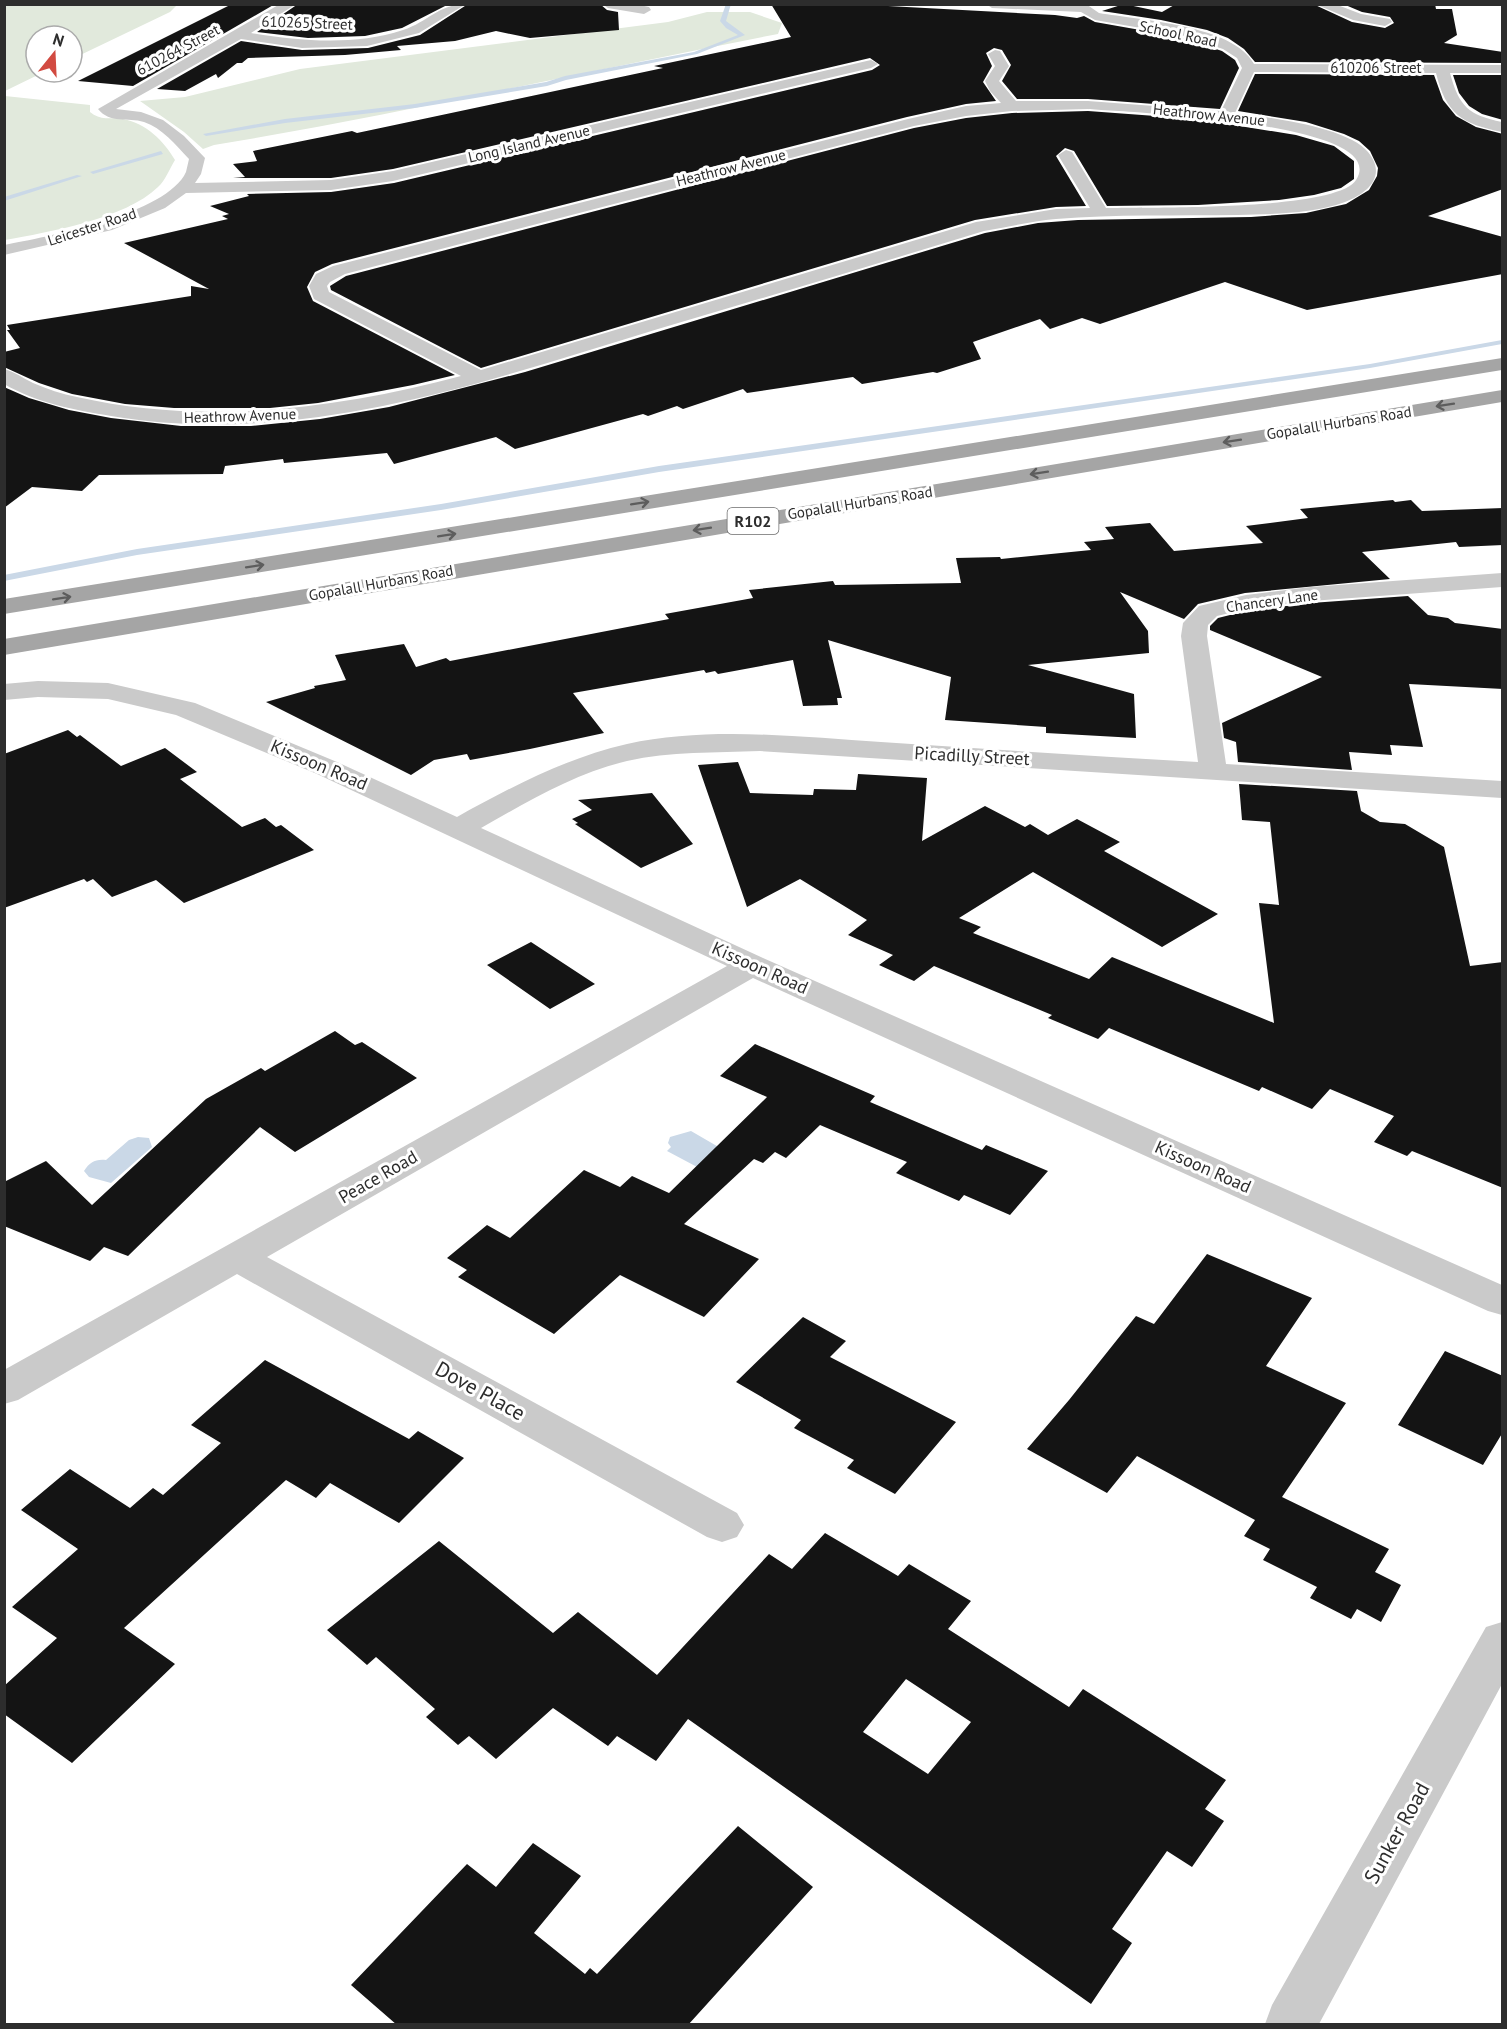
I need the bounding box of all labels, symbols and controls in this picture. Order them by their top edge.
street label: 610265 Street [261,11,353,34]
street label: School Road [1137,16,1219,51]
street label: 610264 Street [133,20,223,79]
north arrow [24,24,84,84]
text: N [51,29,67,51]
street label: 610206 Street [1330,58,1422,77]
street label: Heathrow Avenue [1152,99,1266,130]
street label: Long Island Avenue [466,120,592,167]
street label: Heathrow Avenue [674,145,788,190]
street label: Leicester Road [45,203,139,250]
one-way arrow [1435,400,1455,411]
street label: Gopalall Hurbans Road [1265,402,1413,443]
street label: Heathrow Avenue [183,404,297,427]
one-way arrow [1222,435,1242,446]
one-way arrow [1030,468,1050,479]
street label: Gopalall Hurbans Road [786,482,934,523]
one-way arrow [629,497,649,508]
road number: R102 [728,508,778,534]
one-way arrow [693,524,712,535]
one-way arrow [437,529,456,540]
street label: Gopalall Hurbans Road [307,560,455,605]
one-way arrow [244,561,264,572]
street label: Chancery Lane [1225,585,1319,616]
one-way arrow [52,592,72,603]
street label: Kissoon Road [267,734,371,795]
street label: Picadilly Street [914,741,1030,770]
street label: Kissoon Road [708,936,812,999]
street label: Kissoon Road [1151,1135,1255,1198]
street label: Peace Road [334,1145,421,1208]
street label: Dove Place [430,1355,530,1426]
street label: Sunker Road [1358,1777,1435,1888]

